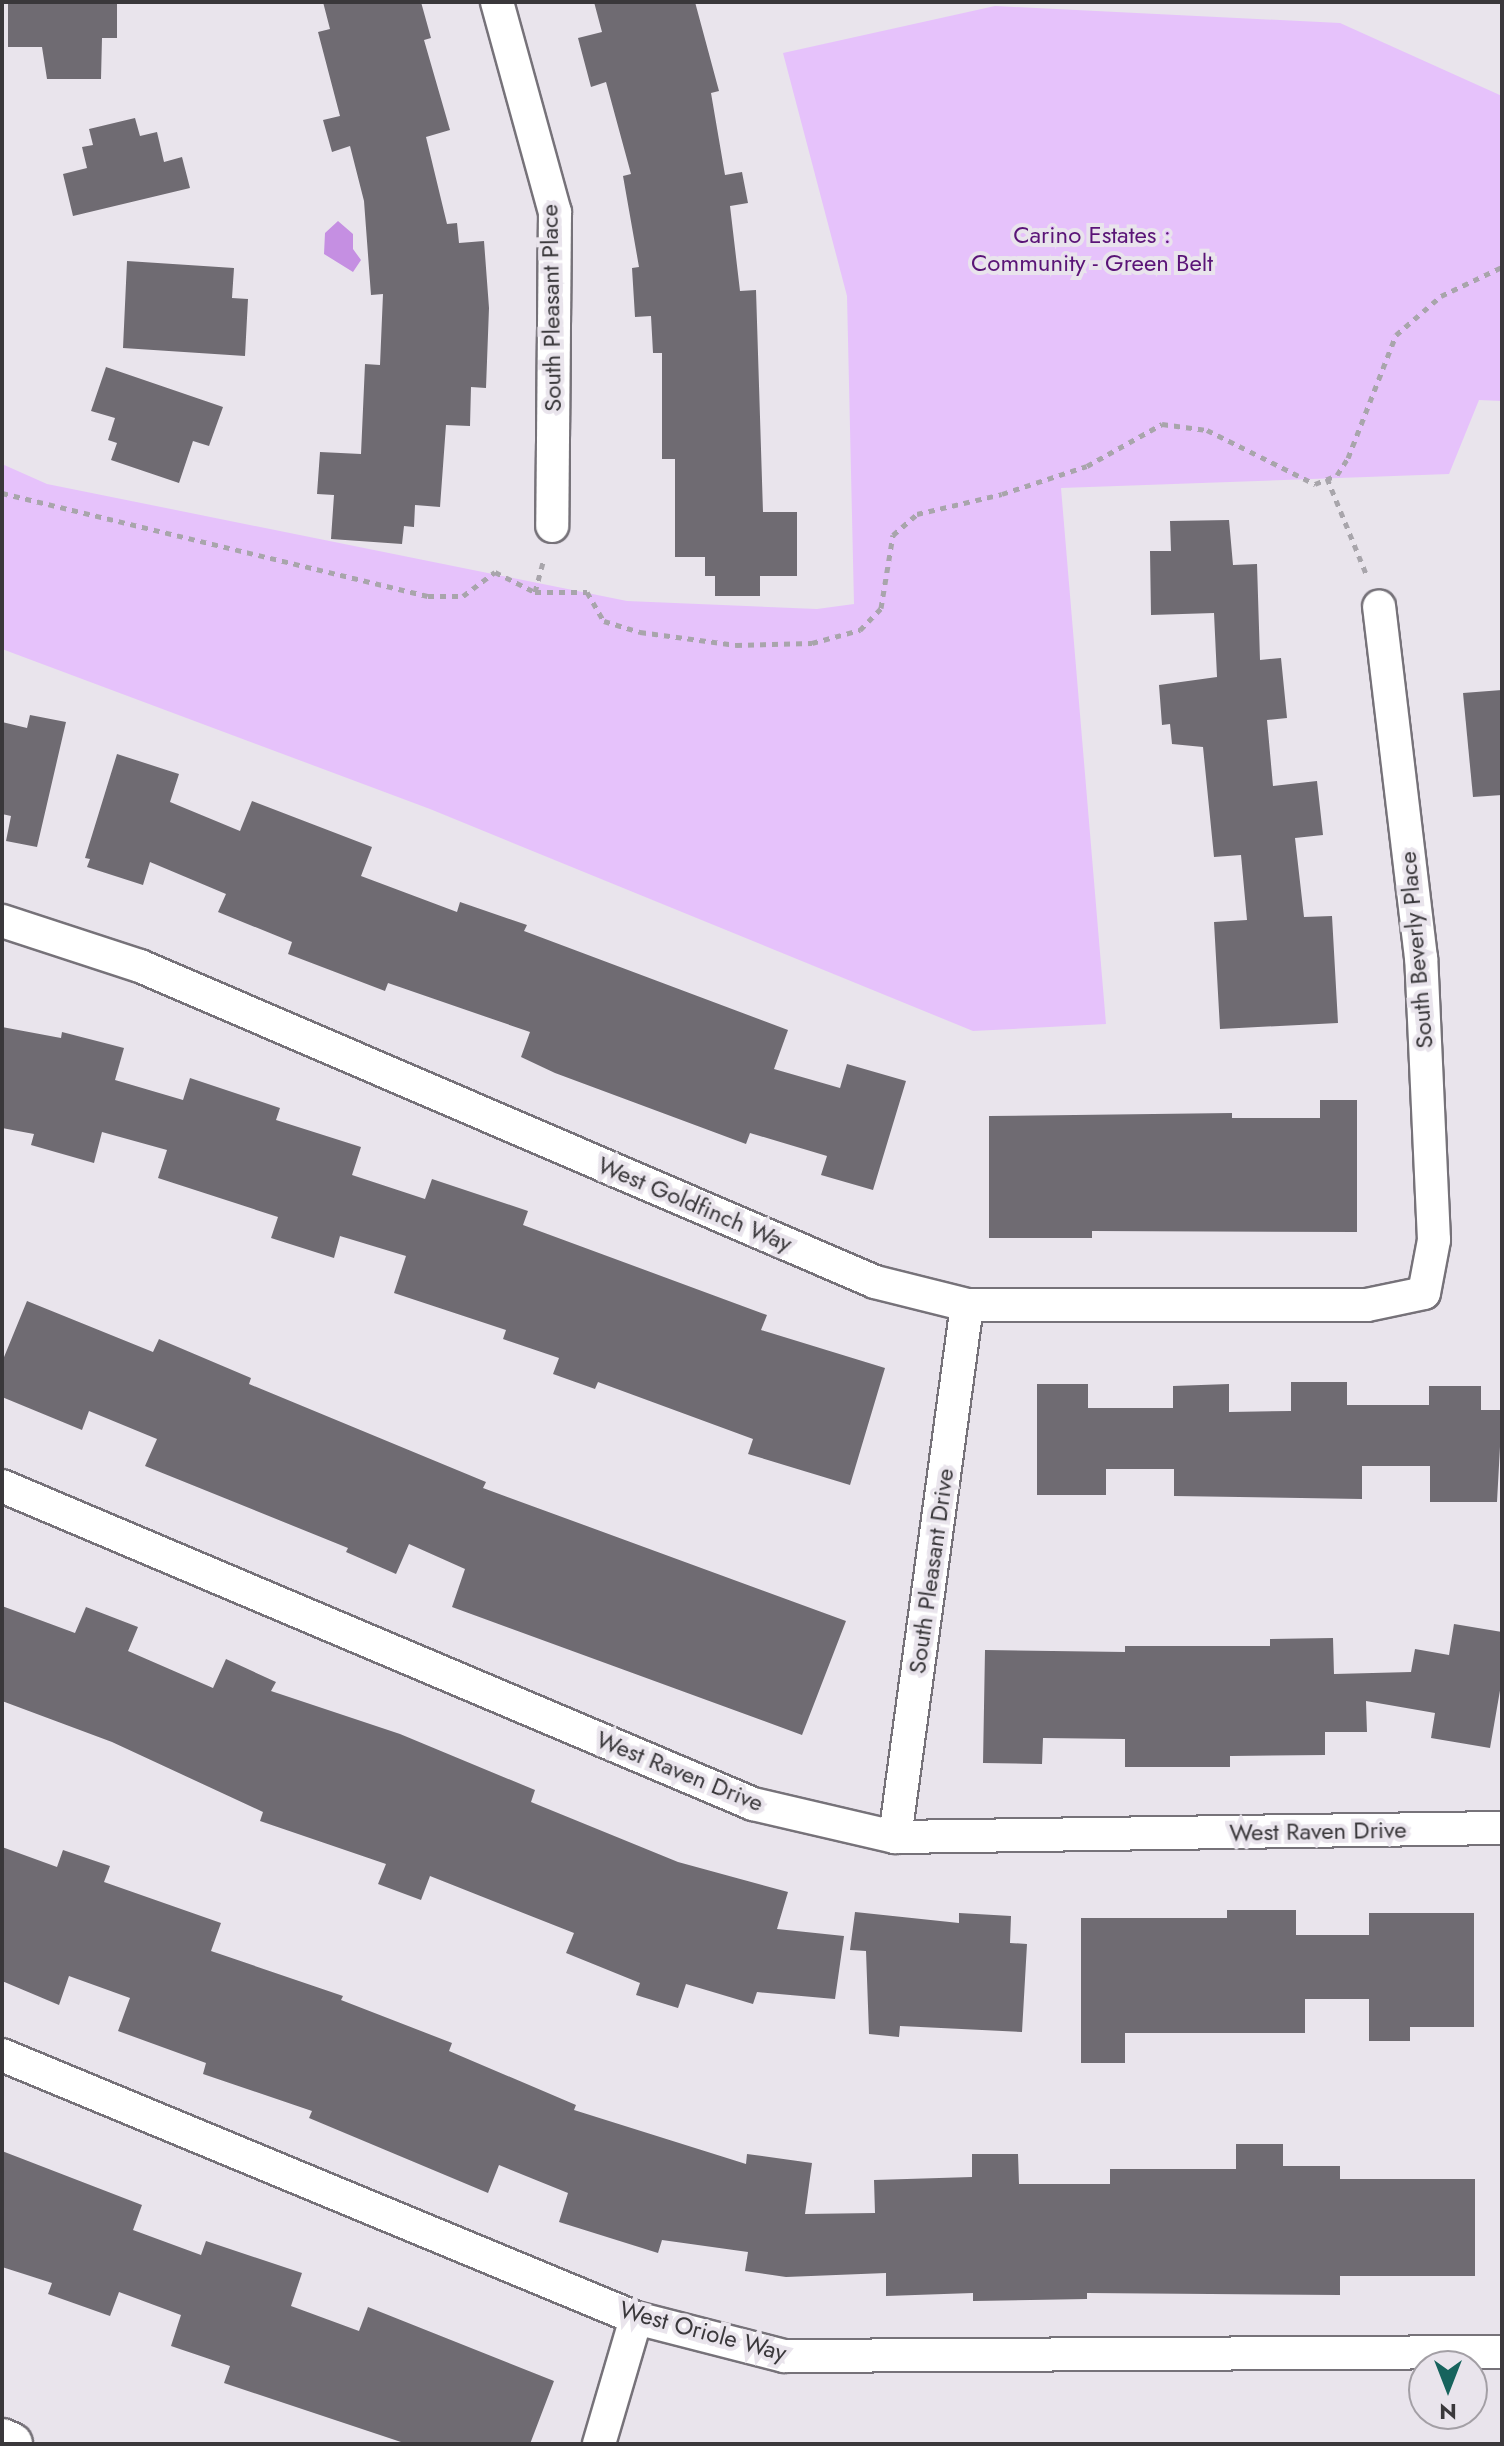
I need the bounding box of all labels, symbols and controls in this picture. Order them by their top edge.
street label: South Pleasant Place [535,204,567,412]
park label: Carino Estates : Community - Green Belt [971,221,1213,277]
street label: South Beverly Place [1393,850,1439,1050]
street label: West Goldfinch Way [594,1150,796,1258]
street label: South Pleasant Drive [902,1466,960,1676]
street label: West Raven Drive [592,1724,768,1818]
street label: West Raven Drive [1229,1815,1407,1847]
street label: West Oriole Way [616,2295,790,2367]
north arrow [1408,2350,1488,2430]
text: N [1439,2396,1457,2428]

